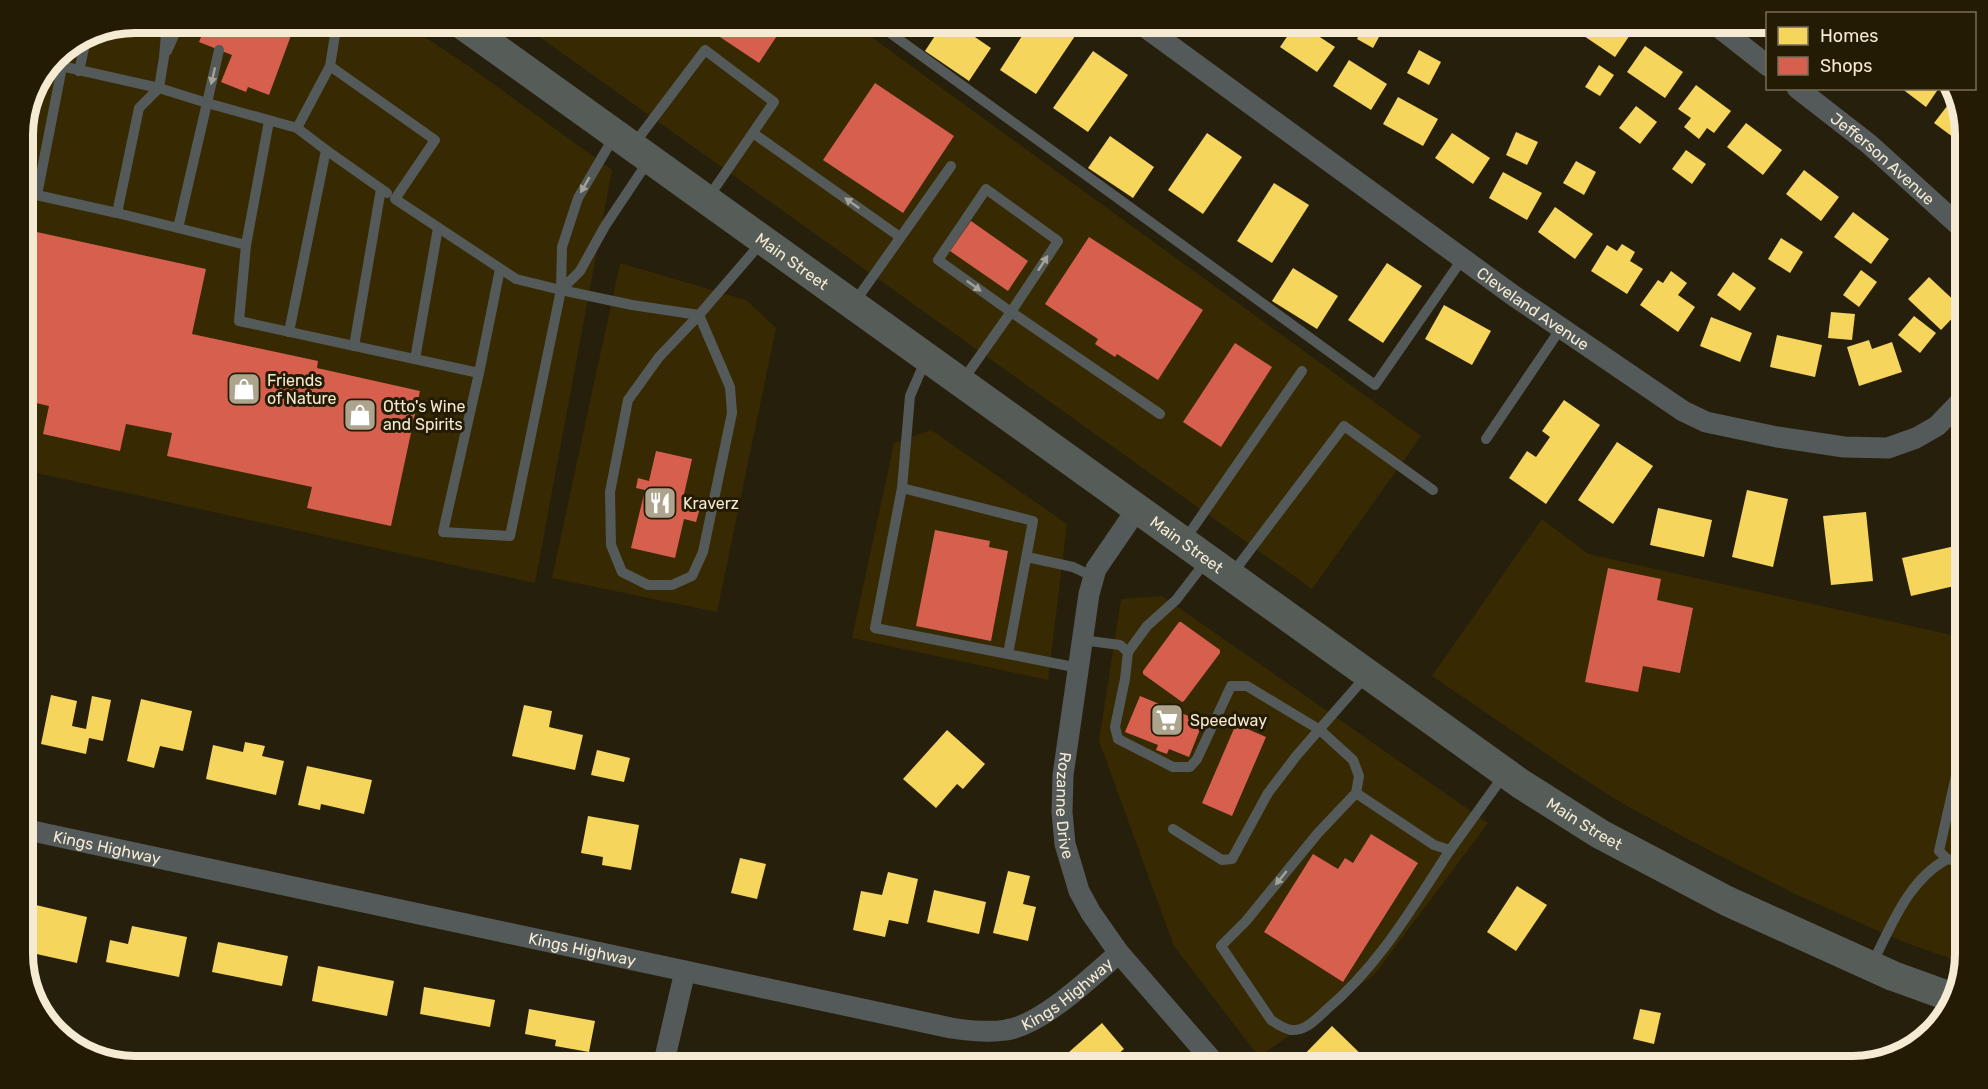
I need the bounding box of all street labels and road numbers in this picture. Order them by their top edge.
street label: Jefferson Avenue [1827,108,1939,209]
street label: Main Street [752,228,832,294]
street label: Cleveland Avenue [1473,263,1593,354]
street label: Main Street [1147,512,1227,577]
street label: Rozanne Drive [1052,751,1078,861]
street label: Main Street [1543,793,1626,854]
street label: Kings Highway [52,826,163,868]
street label: Kings Highway [527,928,638,970]
street label: Kings Highway [1018,953,1117,1034]

